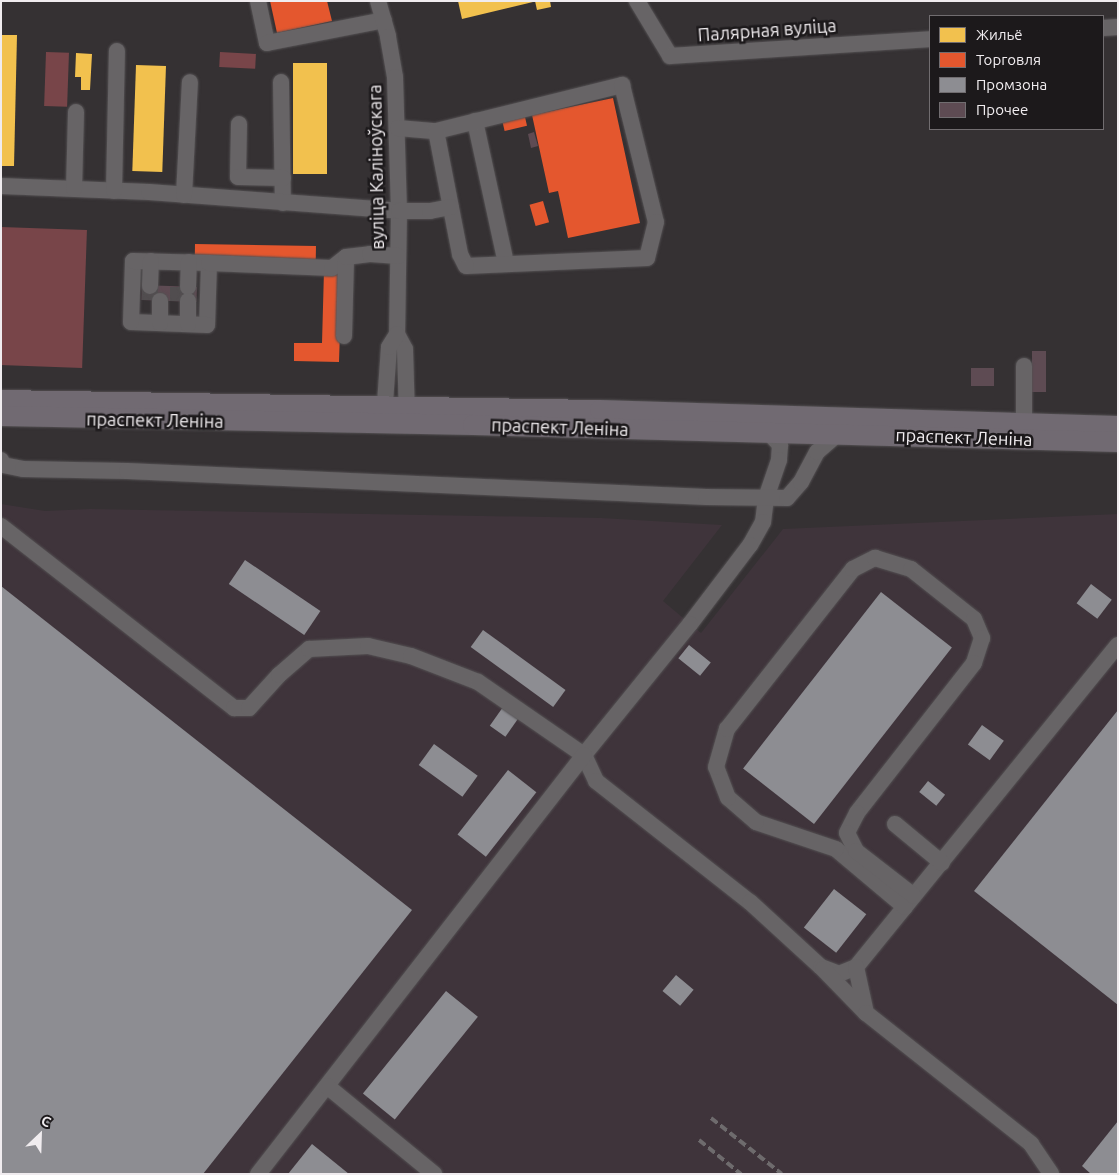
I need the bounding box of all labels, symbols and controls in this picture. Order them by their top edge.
street label: Палярная вуліца [697,14,837,46]
legend [929,15,1104,130]
text: Жильё [976,26,1023,43]
text: Торговля [976,51,1041,68]
text: Промзона [976,76,1047,93]
street label: вуліца Каліноўскага [364,84,388,250]
text: Прочее [976,101,1028,118]
street label: праспект Леніна [86,408,224,432]
street label: праспект Леніна [491,414,629,440]
street label: праспект Леніна [895,424,1033,450]
north arrow [15,1110,65,1160]
text: С [39,1112,53,1130]

